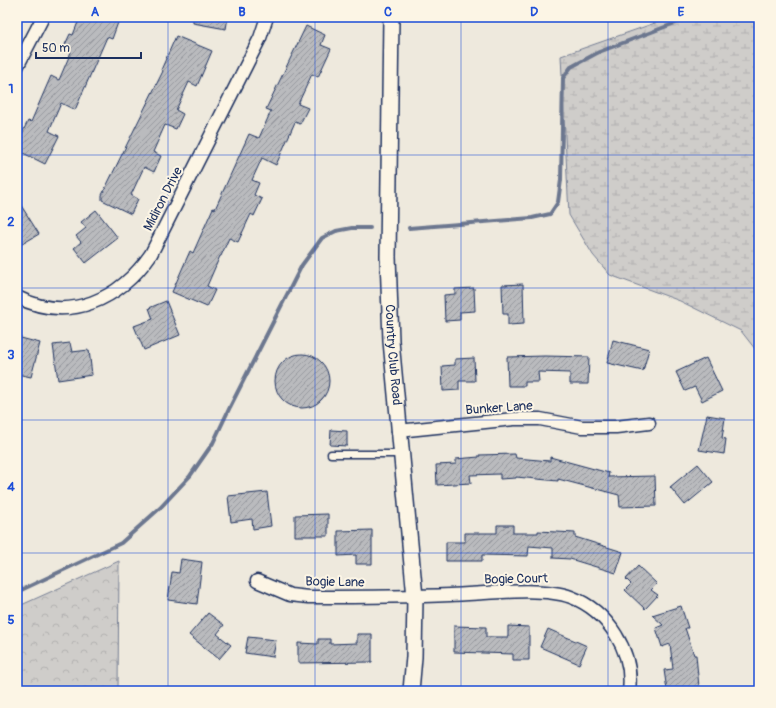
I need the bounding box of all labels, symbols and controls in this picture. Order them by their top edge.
text: A [91,4,100,20]
text: B [238,4,246,20]
text: C [384,4,392,20]
text: D [530,4,538,20]
text: E [678,4,685,20]
scale bar [36,34,141,60]
text: 50 m [42,41,70,56]
text: 1 [8,81,14,97]
street label: Midiron Drive [140,164,186,234]
text: 2 [7,214,15,230]
street label: Country Club Road [382,304,405,406]
text: 3 [7,347,15,363]
street label: Bunker Lane [465,398,534,418]
text: 4 [7,479,15,495]
street label: Bogie Court [484,570,549,588]
street label: Bogie Lane [305,573,365,591]
text: 5 [7,612,15,628]

